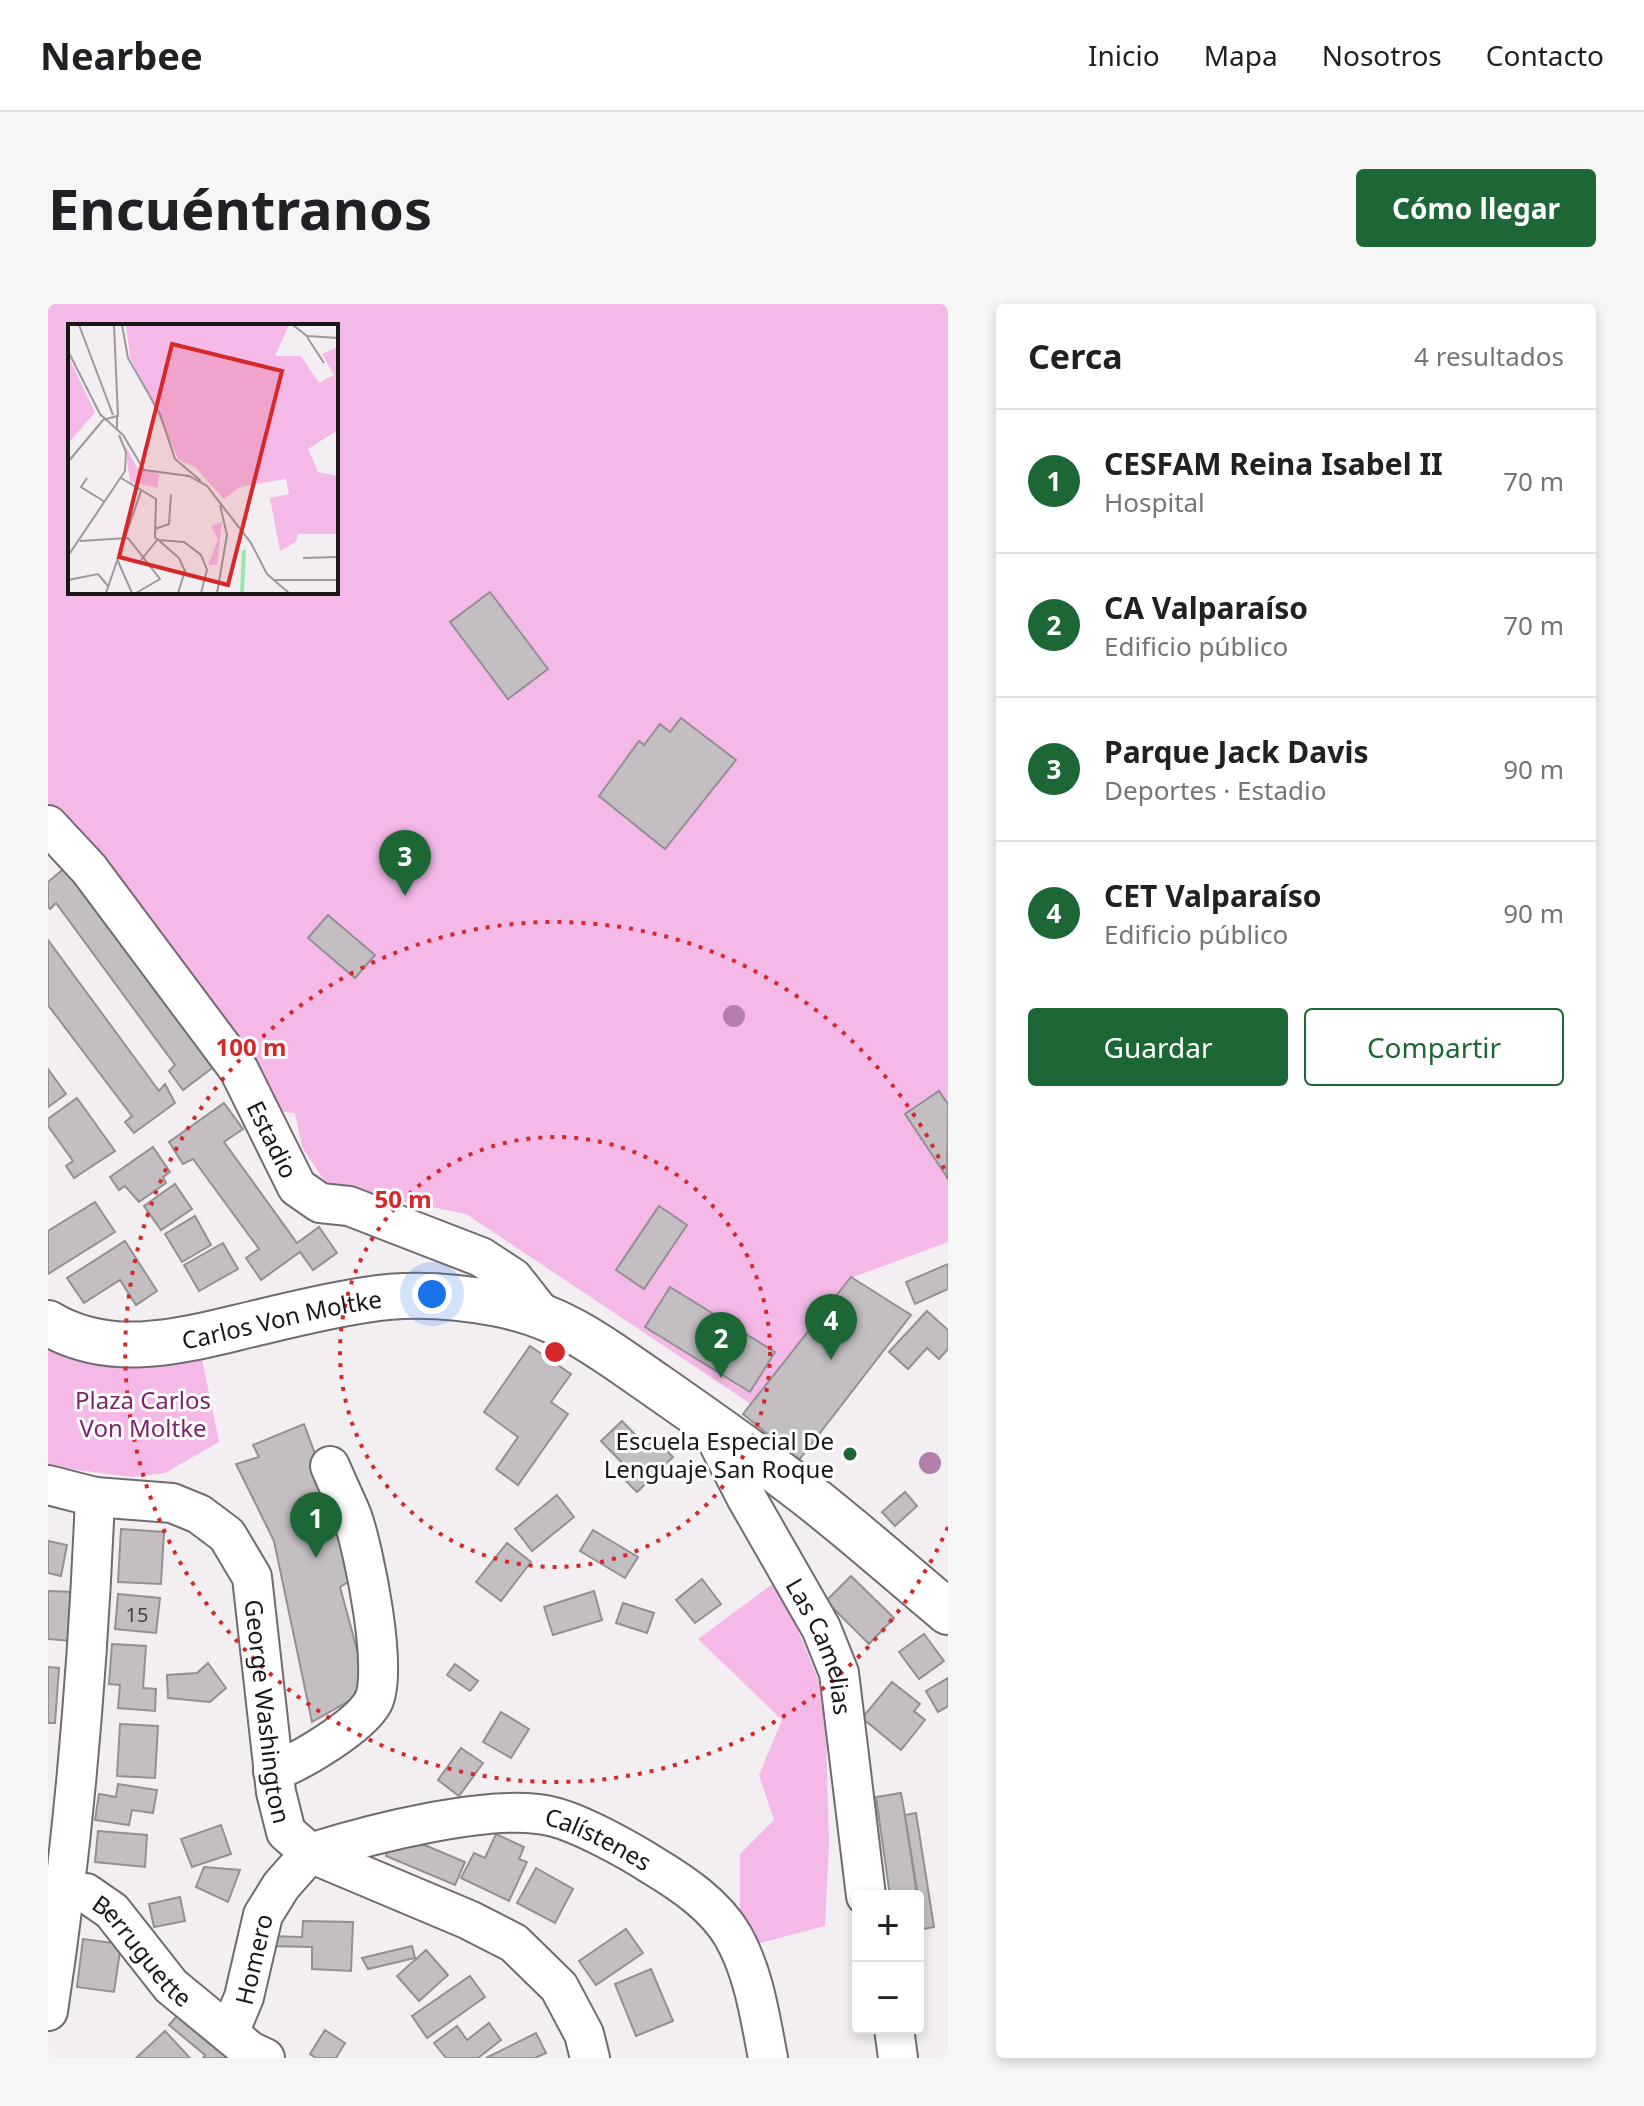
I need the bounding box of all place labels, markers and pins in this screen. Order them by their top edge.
pin: 3 [379,830,431,896]
pin: 4 [805,1294,857,1360]
pin: 2 [695,1312,747,1378]
centre of rings [541,1338,569,1366]
place label: Escuela Especial De Lenguaje San Roque [604,1424,834,1485]
marker: Escuela Especial De Lenguaje San Roque [841,1445,859,1463]
pin: 1 [290,1492,342,1558]

